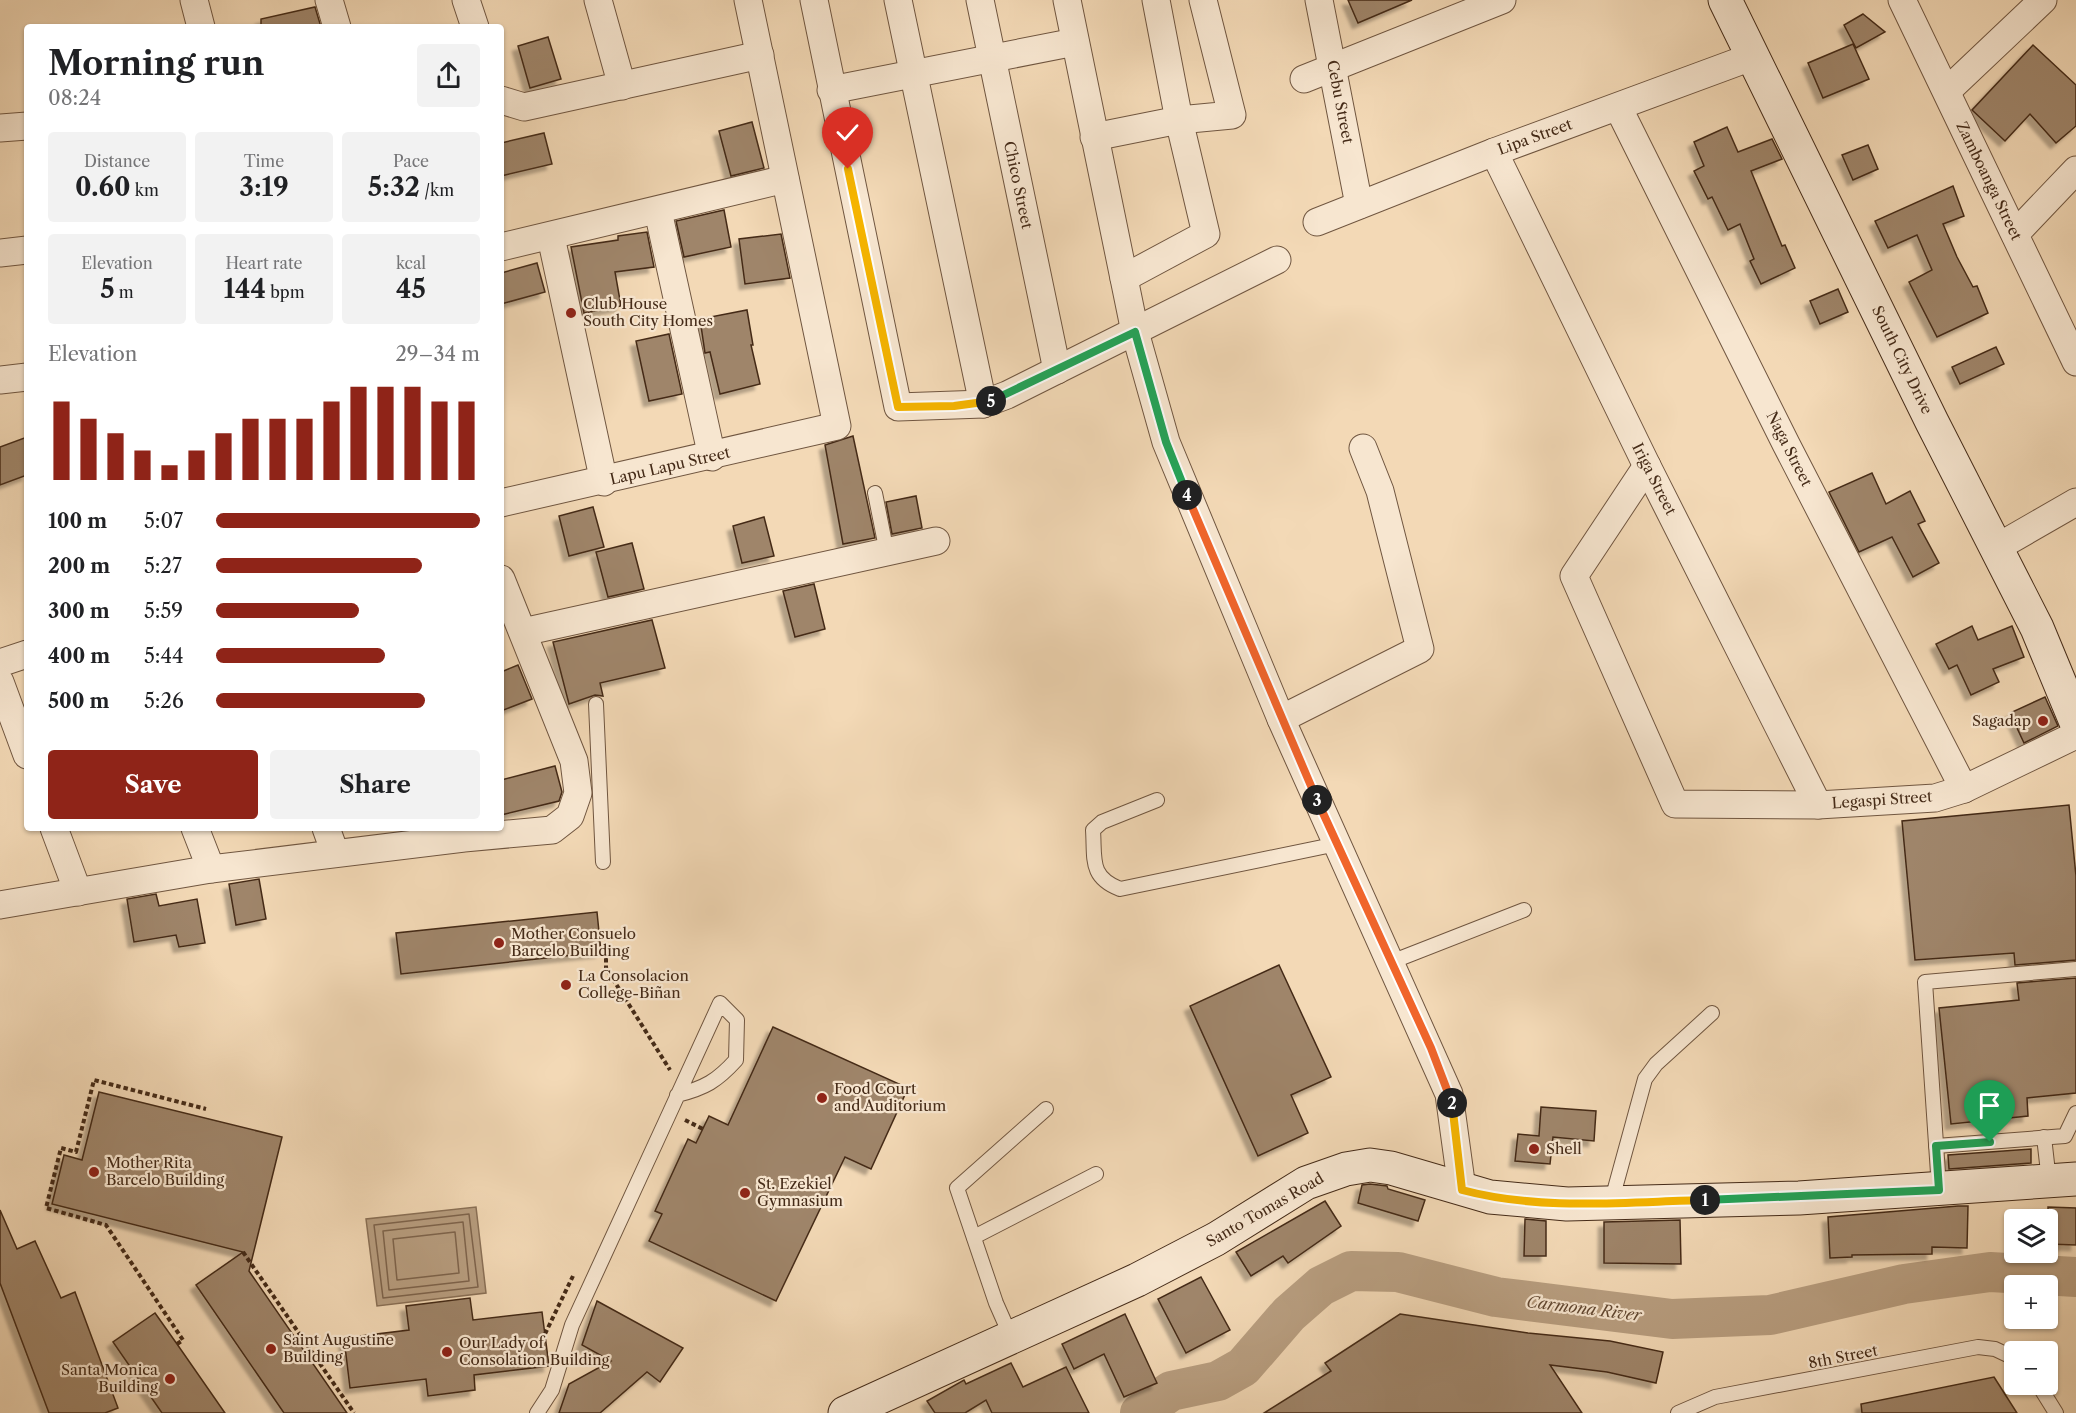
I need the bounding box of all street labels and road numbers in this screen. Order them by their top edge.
street label: Cebu Street [1323,58,1358,146]
street label: Lipa Street [1495,114,1575,159]
street label: Zamboanga Street [1952,118,2027,244]
street label: Chico Street [1000,139,1037,231]
street label: South City Drive [1868,302,1937,417]
street label: Naga Street [1762,408,1817,490]
street label: Iriga Street [1628,439,1681,519]
street label: Lapu Lapu Street [608,442,733,489]
street label: Legaspi Street [1831,786,1934,812]
street label: Santo Tomas Road [1202,1168,1327,1251]
street label: 8th Street [1807,1340,1880,1373]

